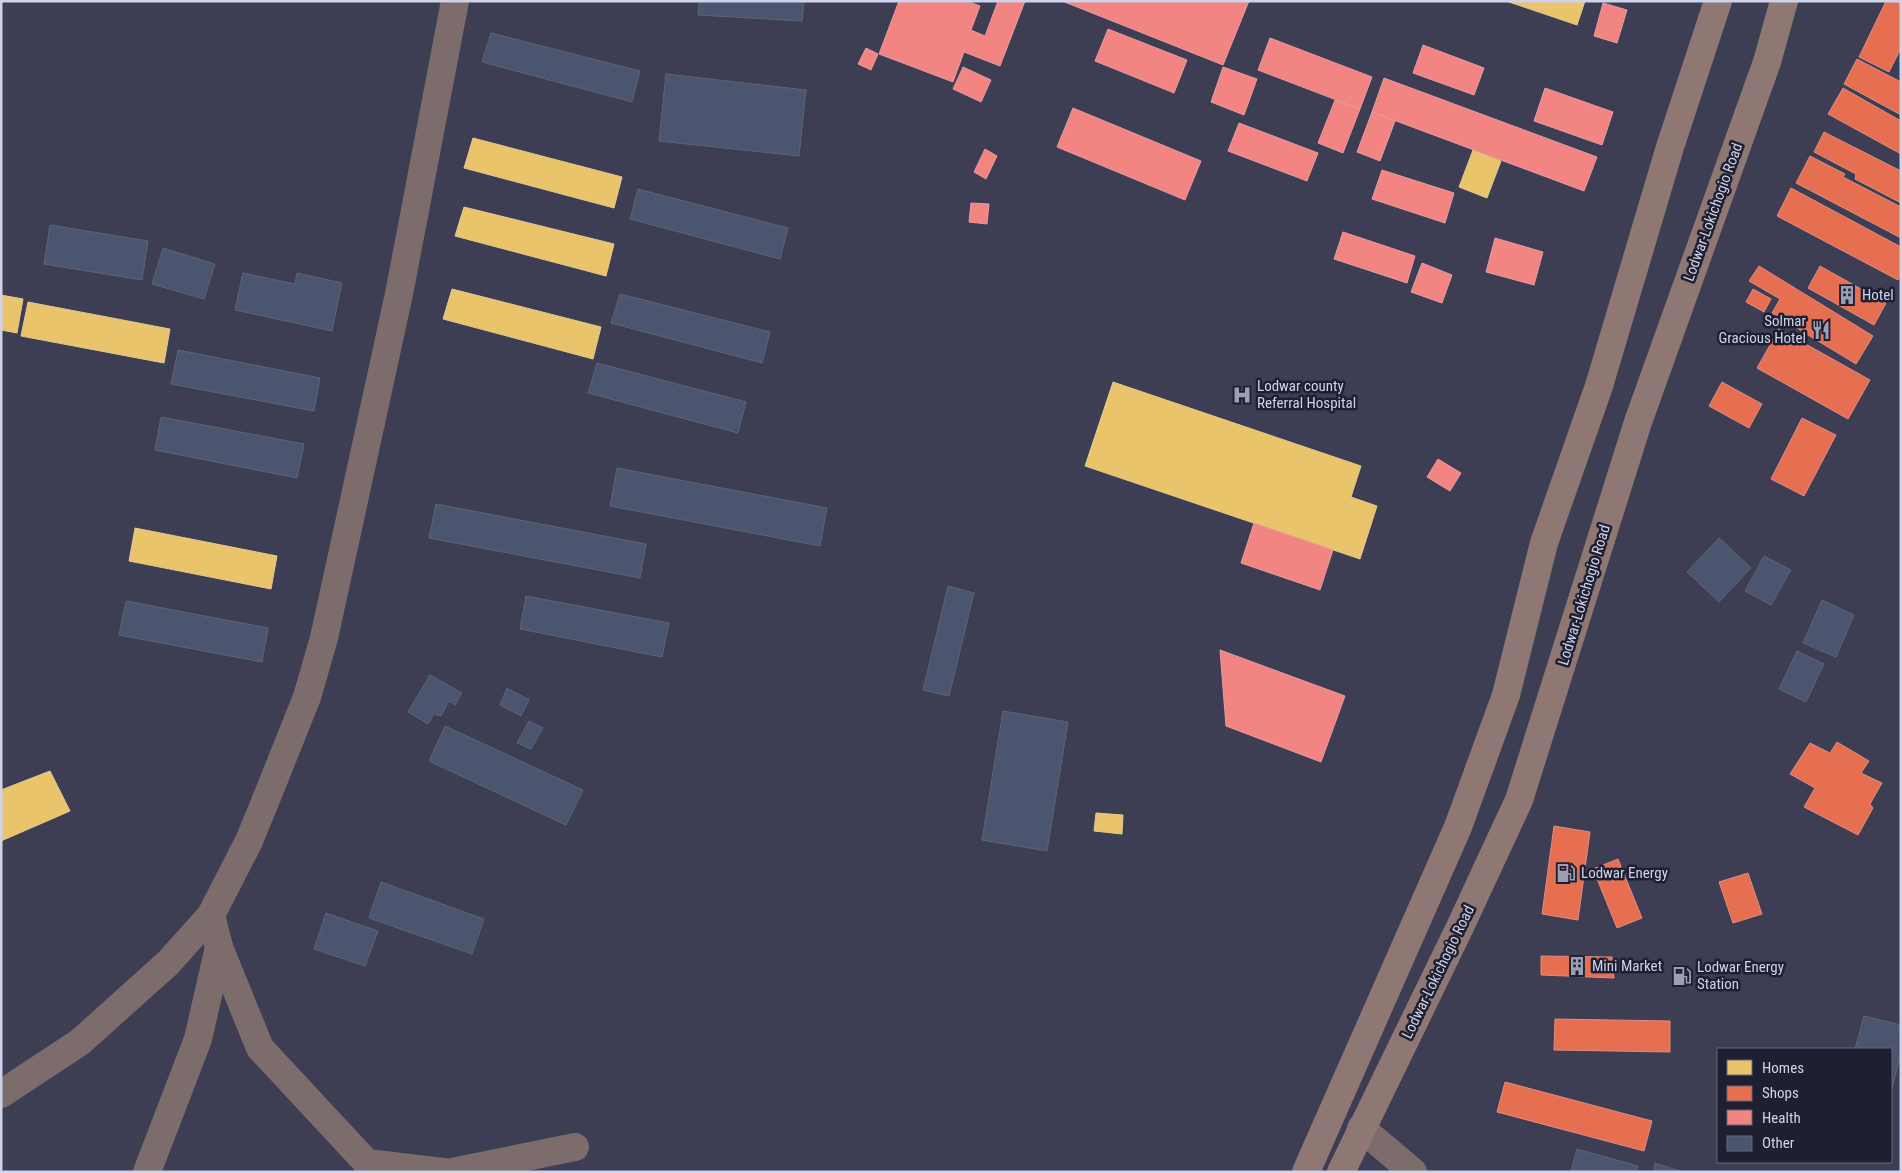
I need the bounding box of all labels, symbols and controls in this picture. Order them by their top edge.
street label: Lodwar-Lokichogio Road [1680,140,1746,284]
building icon: Hotel [1836,284,1858,306]
place label: Hotel [1862,286,1894,304]
place label: Solmar Gracious Hotel [1718,312,1806,347]
restaurant icon: Solmar Gracious Hotel [1810,319,1832,341]
place label: Lodwar county Referral Hospital [1257,377,1356,412]
hospital icon: Lodwar county Referral Hospital [1231,384,1253,406]
street label: Lodwar-Lokichogio Road [1554,523,1614,667]
fuel station icon: Lodwar Energy [1555,862,1577,884]
place label: Lodwar Energy [1581,864,1668,882]
street label: Lodwar-Lokichogio Road [1398,903,1478,1041]
building icon: Mini Market [1566,955,1588,977]
place label: Mini Market [1592,957,1662,975]
place label: Lodwar Energy Station [1697,958,1784,993]
fuel station icon: Lodwar Energy Station [1671,965,1693,987]
legend [1717,1048,1892,1163]
text: Homes [1762,1059,1804,1077]
text: Shops [1762,1084,1799,1102]
text: Health [1762,1109,1801,1127]
text: Other [1762,1134,1795,1152]

